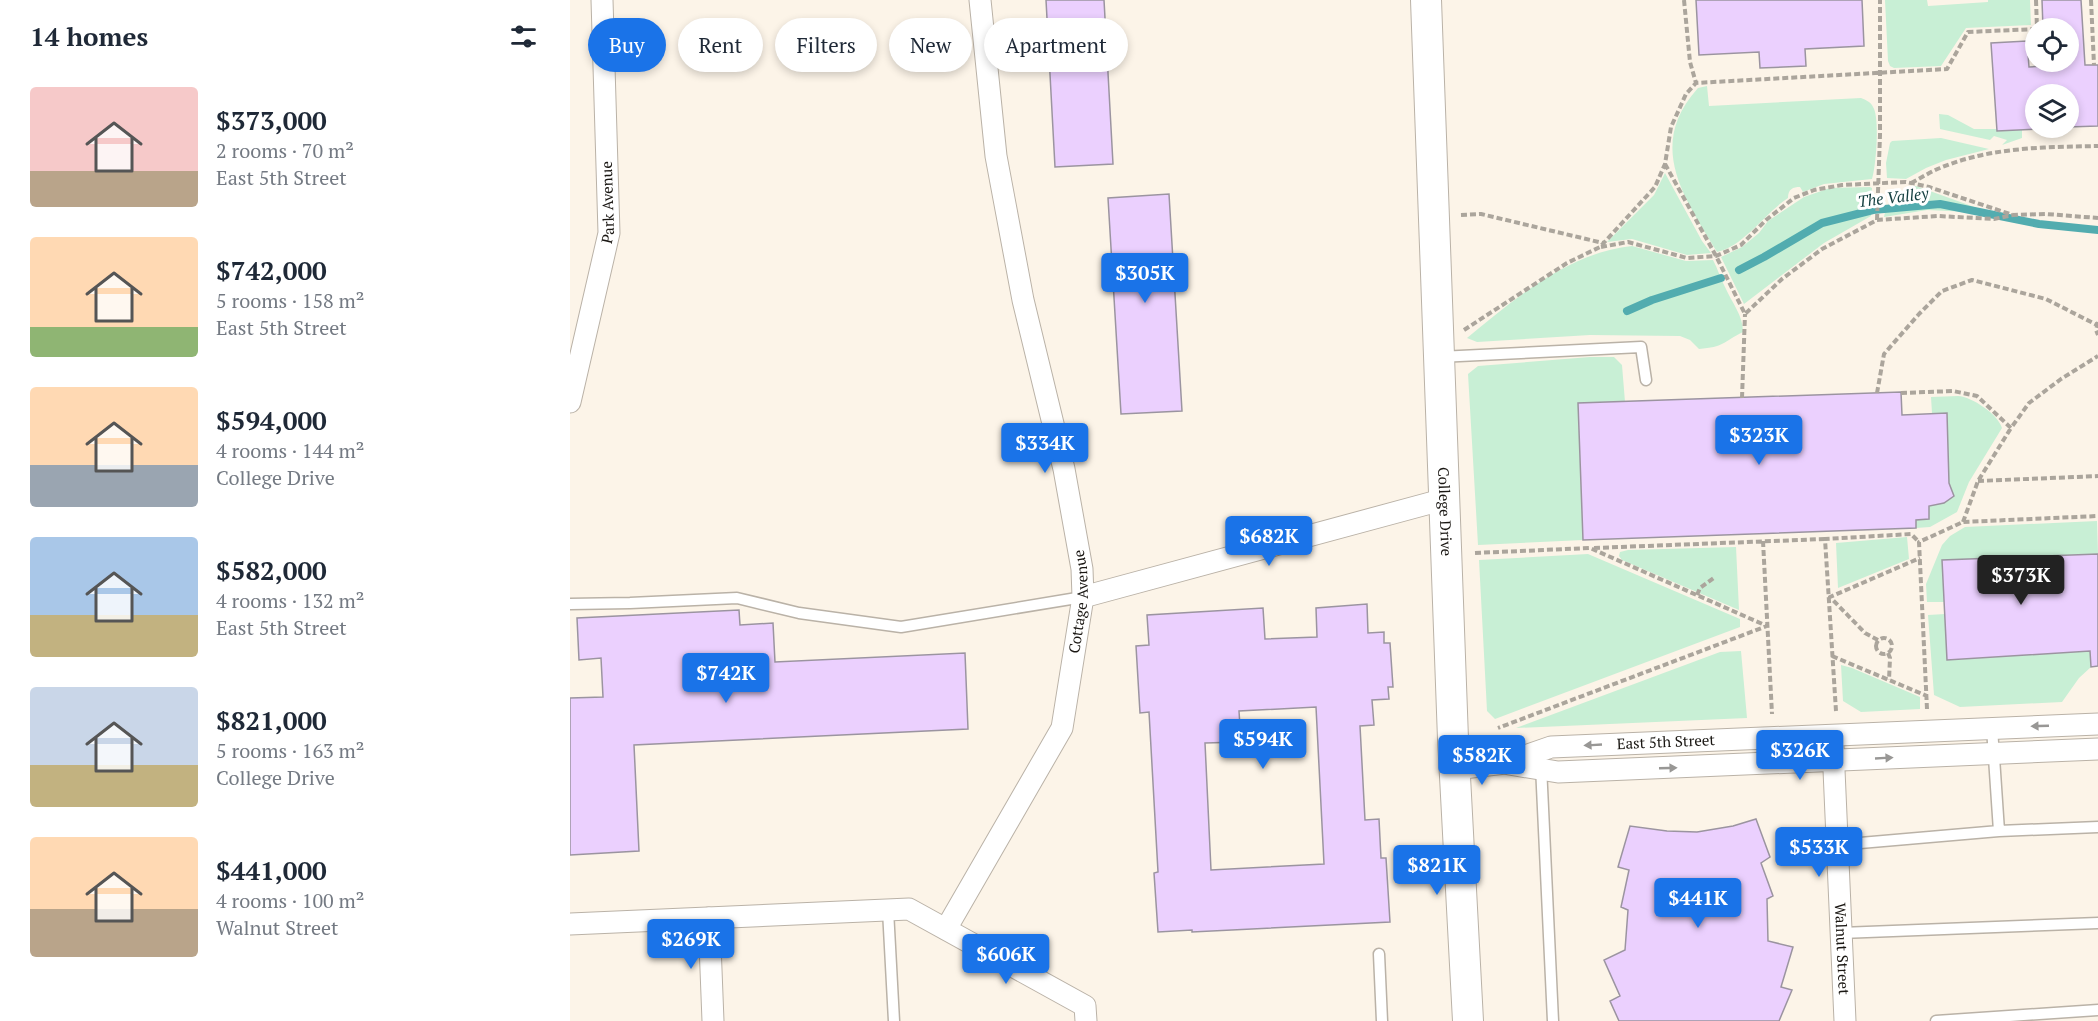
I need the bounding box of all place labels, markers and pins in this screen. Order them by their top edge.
pin: $305K [1103,253,1187,304]
pin: $323K [1717,415,1801,466]
pin: $334K [1003,423,1087,474]
pin: $682K [1227,516,1311,567]
pin: $373K [1979,555,2063,606]
pin: $742K [684,653,768,704]
pin: $594K [1221,719,1305,770]
pin: $326K [1758,730,1842,781]
pin: $582K [1440,735,1524,786]
pin: $533K [1777,827,1861,878]
pin: $821K [1395,845,1479,896]
pin: $441K [1656,878,1740,929]
pin: $269K [649,919,733,970]
pin: $606K [964,934,1048,985]

